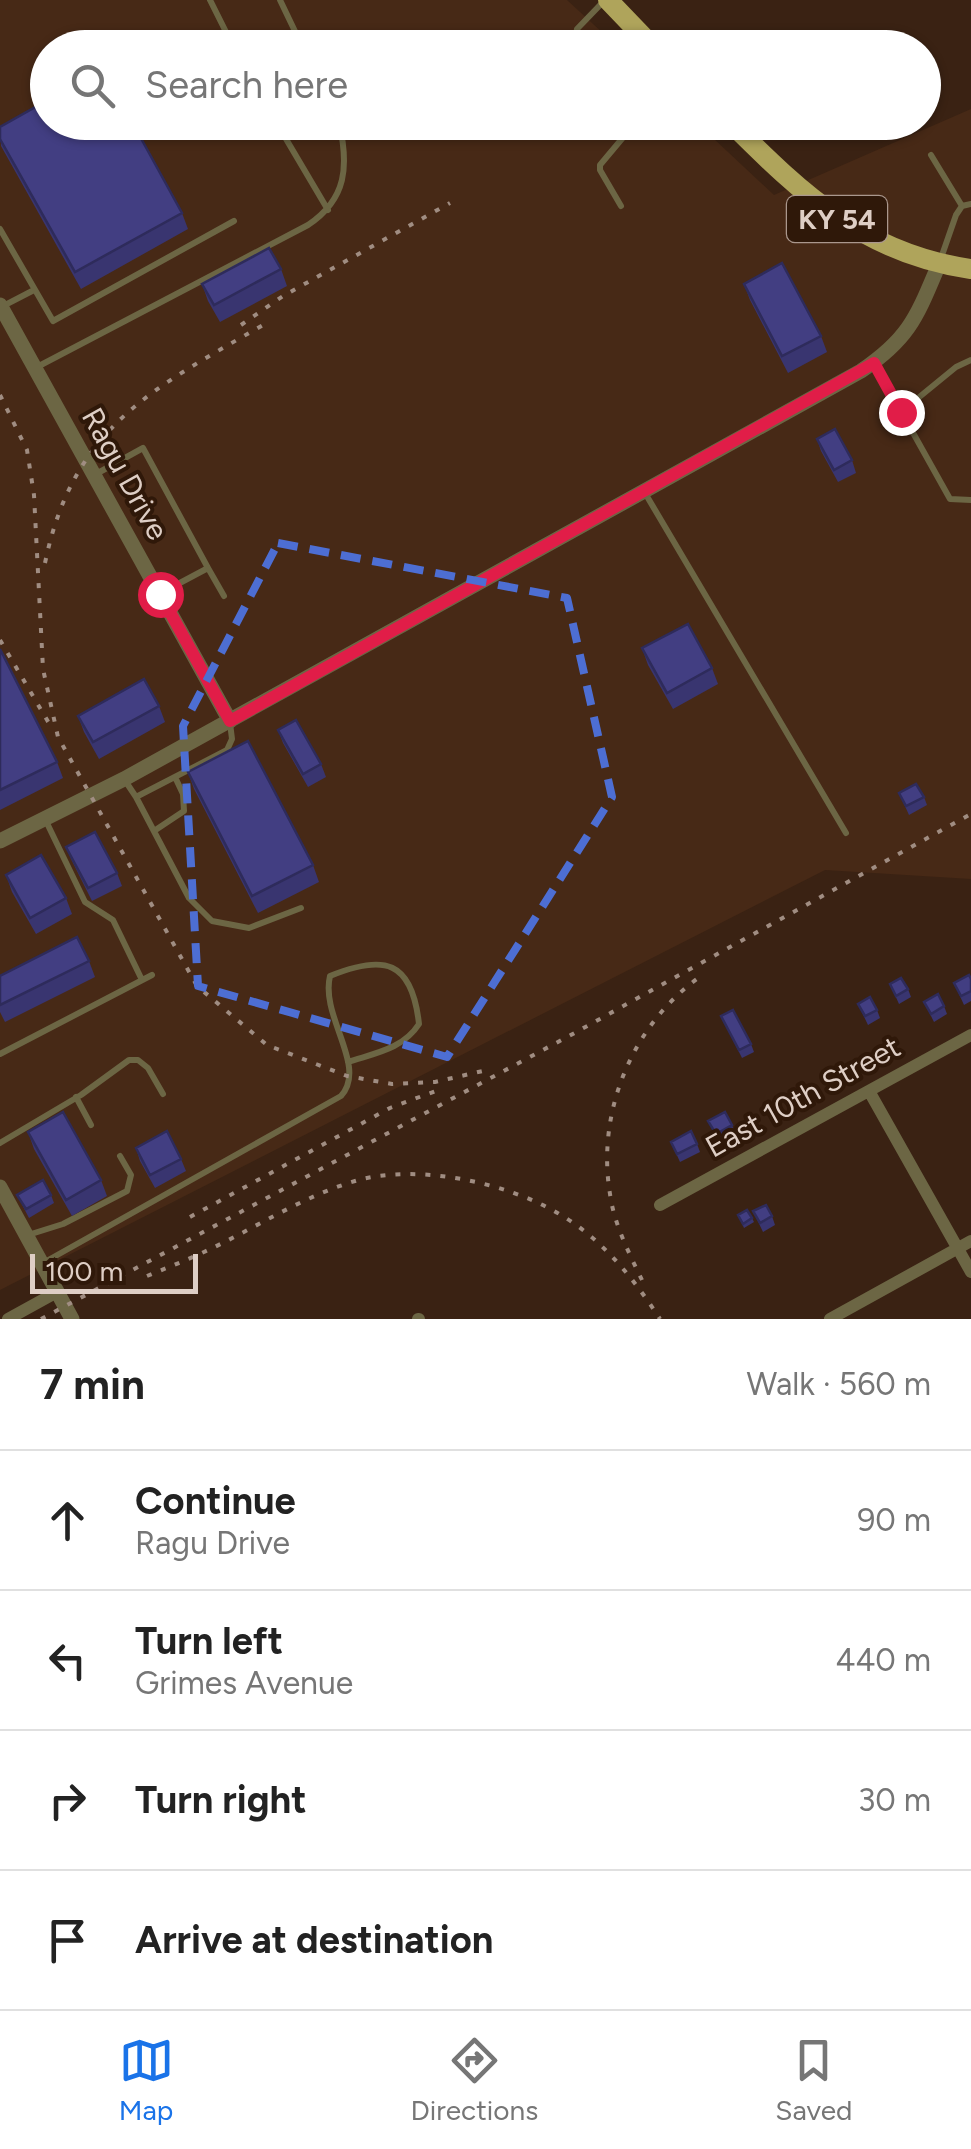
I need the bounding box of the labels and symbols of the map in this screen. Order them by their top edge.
road number: KY 54 [787,196,887,242]
route end [879,390,925,436]
street label: Ragu Drive [74,401,177,546]
route start [138,572,184,618]
street label: East 10th Street [699,1028,907,1165]
scale bar [30,1249,198,1294]

